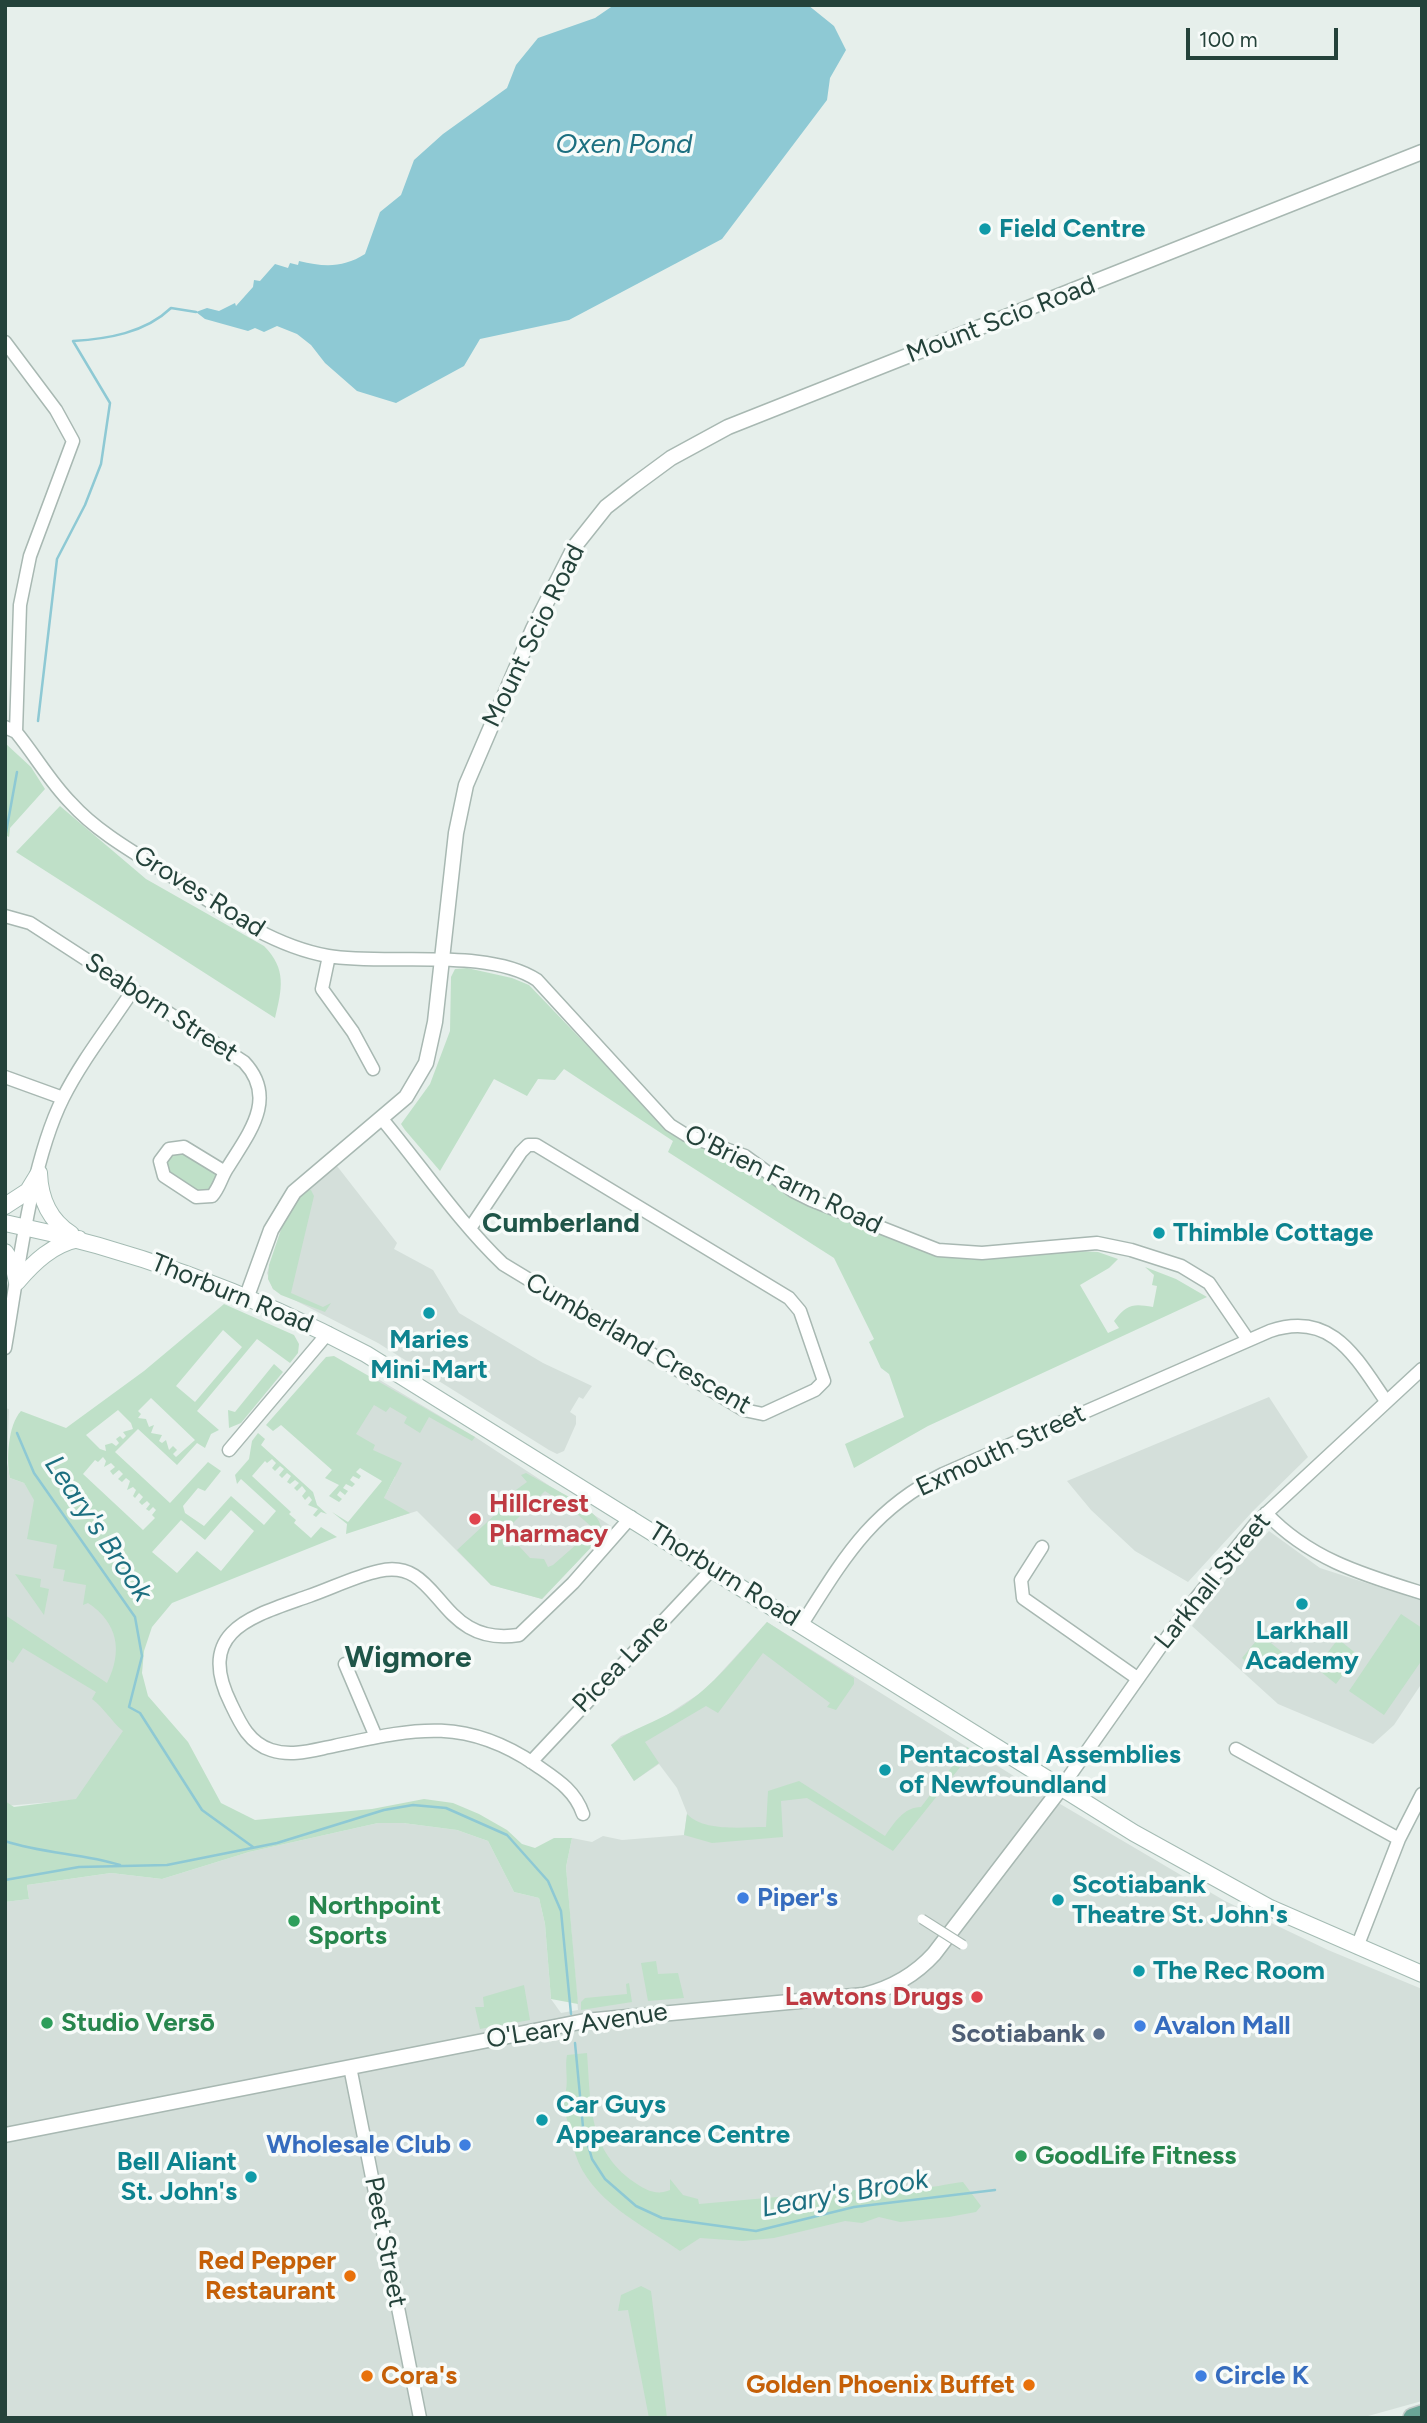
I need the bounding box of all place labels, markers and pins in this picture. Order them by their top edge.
place label: Field Centre [999,213,1145,245]
marker: Field Centre [977,221,993,237]
place label: Thimble Cottage [1173,1217,1373,1249]
marker: Thimble Cottage [1151,1225,1167,1241]
marker: Maries Mini-Mart [421,1305,437,1321]
place label: Maries Mini-Mart [370,1324,488,1386]
place label: Hillcrest Pharmacy [489,1488,608,1550]
marker: Hillcrest Pharmacy [467,1511,483,1527]
marker: Larkhall Academy [1294,1596,1310,1612]
place label: Larkhall Academy [1245,1615,1359,1676]
place label: Pentacostal Assemblies of Newfoundland [899,1739,1181,1800]
marker: Pentacostal Assemblies of Newfoundland [877,1762,893,1778]
place label: Scotiabank Theatre St. John's [1072,1869,1288,1930]
place label: Piper's [757,1882,838,1914]
place label: Northpoint Sports [308,1890,441,1952]
marker: Piper's [735,1890,751,1906]
marker: Scotiabank Theatre St. John's [1050,1892,1066,1908]
marker: Northpoint Sports [286,1913,302,1929]
place label: The Rec Room [1153,1955,1325,1987]
marker: The Rec Room [1131,1963,1147,1979]
place label: Lawtons Drugs [785,1981,963,2013]
marker: Lawtons Drugs [969,1989,985,2005]
place label: Studio Versō [61,2007,215,2039]
place label: Avalon Mall [1154,2010,1291,2042]
marker: Studio Versō [39,2015,55,2031]
place label: Scotiabank [951,2018,1085,2050]
marker: Avalon Mall [1132,2018,1148,2034]
marker: Scotiabank [1091,2026,1107,2042]
place label: Car Guys Appearance Centre [556,2089,790,2150]
marker: Car Guys Appearance Centre [534,2112,550,2128]
place label: Wholesale Club [266,2129,451,2161]
marker: Wholesale Club [457,2137,473,2153]
place label: GoodLife Fitness [1035,2140,1236,2172]
place label: Bell Aliant St. John's [117,2146,237,2208]
marker: GoodLife Fitness [1013,2148,1029,2164]
marker: Bell Aliant St. John's [243,2169,259,2185]
place label: Red Pepper Restaurant [198,2245,336,2306]
marker: Red Pepper Restaurant [342,2268,358,2284]
place label: Cora's [381,2360,457,2392]
place label: Circle K [1215,2360,1309,2392]
marker: Cora's [359,2368,375,2384]
marker: Circle K [1193,2368,1209,2384]
place label: Golden Phoenix Buffet [746,2369,1015,2401]
marker: Golden Phoenix Buffet [1021,2377,1037,2393]

